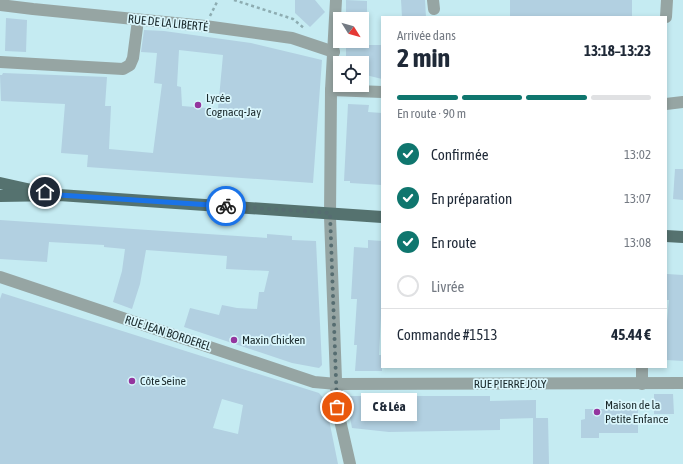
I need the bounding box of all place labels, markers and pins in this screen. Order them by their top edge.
place label: Lycée Cognacq-Jay [206,91,261,119]
marker: Lycée Cognacq-Jay [193,100,203,110]
pin [28,175,62,209]
place label: Maxin Chicken [242,333,305,347]
marker: Maxin Chicken [229,335,239,345]
place label: Côte Seine [140,374,186,388]
marker: Côte Seine [127,376,137,386]
pin [320,390,354,424]
callout: C & Léa [361,393,417,421]
place label: Maison de la Petite Enfance [605,398,668,426]
marker: Maison de la Petite Enfance [592,407,602,417]

